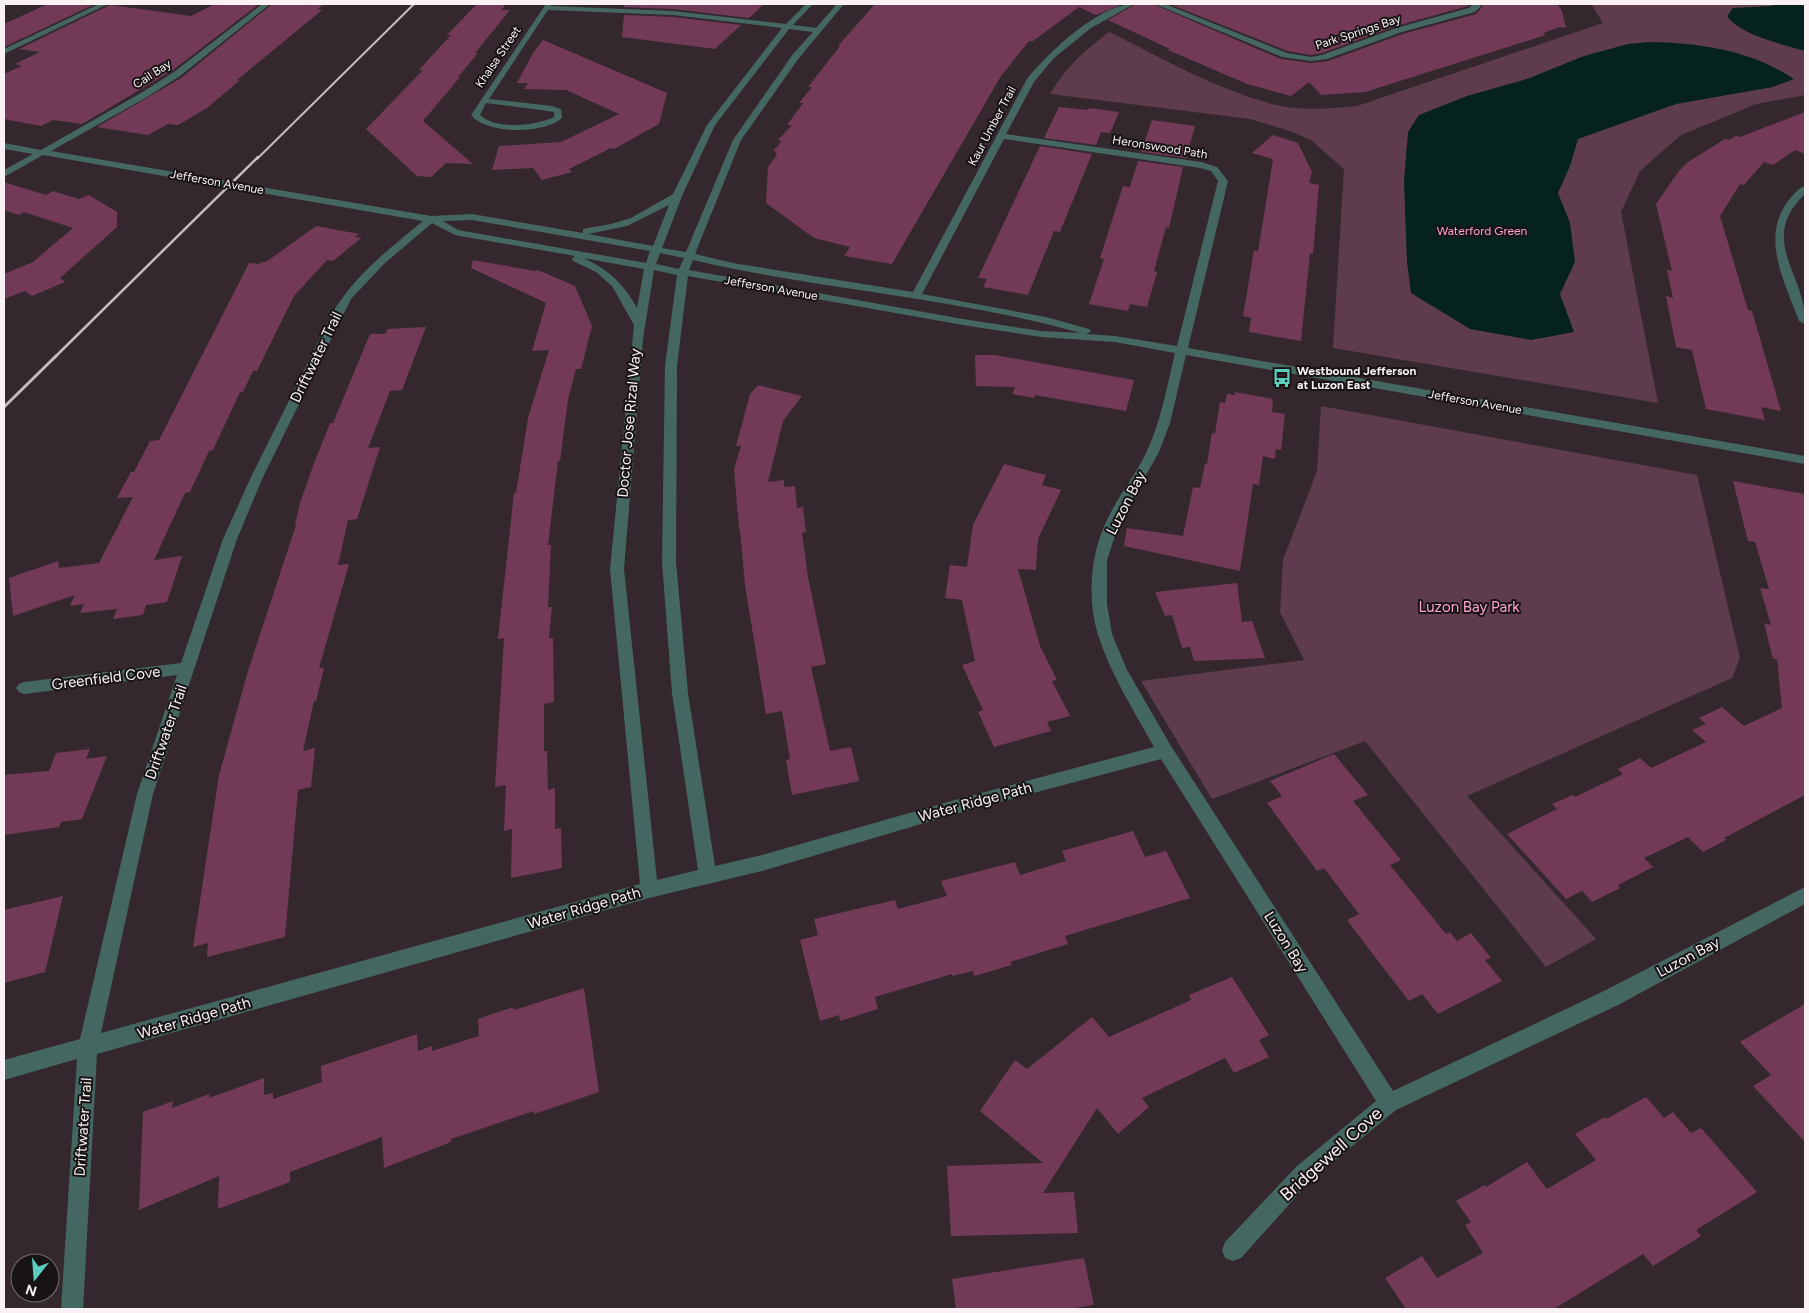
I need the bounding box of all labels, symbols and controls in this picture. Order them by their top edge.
street label: Park Springs Bay [1313,11,1403,52]
street label: Khalsa Street [472,23,524,90]
street label: Cail Bay [130,56,174,92]
street label: Kaur Umber Trail [965,84,1019,168]
street label: Heronswood Path [1111,133,1209,161]
street label: Jefferson Avenue [169,167,265,197]
park label: Waterford Green [1437,224,1528,238]
street label: Jefferson Avenue [723,273,819,303]
street label: Driftwater Trail [286,309,346,405]
street label: Doctor Jose Rizal Way [614,348,644,498]
place label: Westbound Jefferson at Luzon East [1297,364,1416,392]
bus stop icon: Westbound Jefferson at Luzon East [1271,367,1293,389]
street label: Jefferson Avenue [1427,387,1523,417]
street label: Luzon Bay [1102,468,1150,538]
park label: Luzon Bay Park [1418,598,1520,616]
street label: Greenfield Cove [51,662,161,694]
street label: Driftwater Trail [141,682,191,782]
street label: Water Ridge Path [916,778,1034,826]
street label: Water Ridge Path [525,883,643,933]
street label: Luzon Bay [1260,908,1312,976]
street label: Luzon Bay [1653,933,1723,981]
street label: Water Ridge Path [135,993,253,1043]
street label: Driftwater Trail [71,1077,95,1177]
street label: Bridgewell Cove [1275,1102,1387,1206]
north arrow [10,1253,60,1303]
text: N [24,1280,39,1300]

